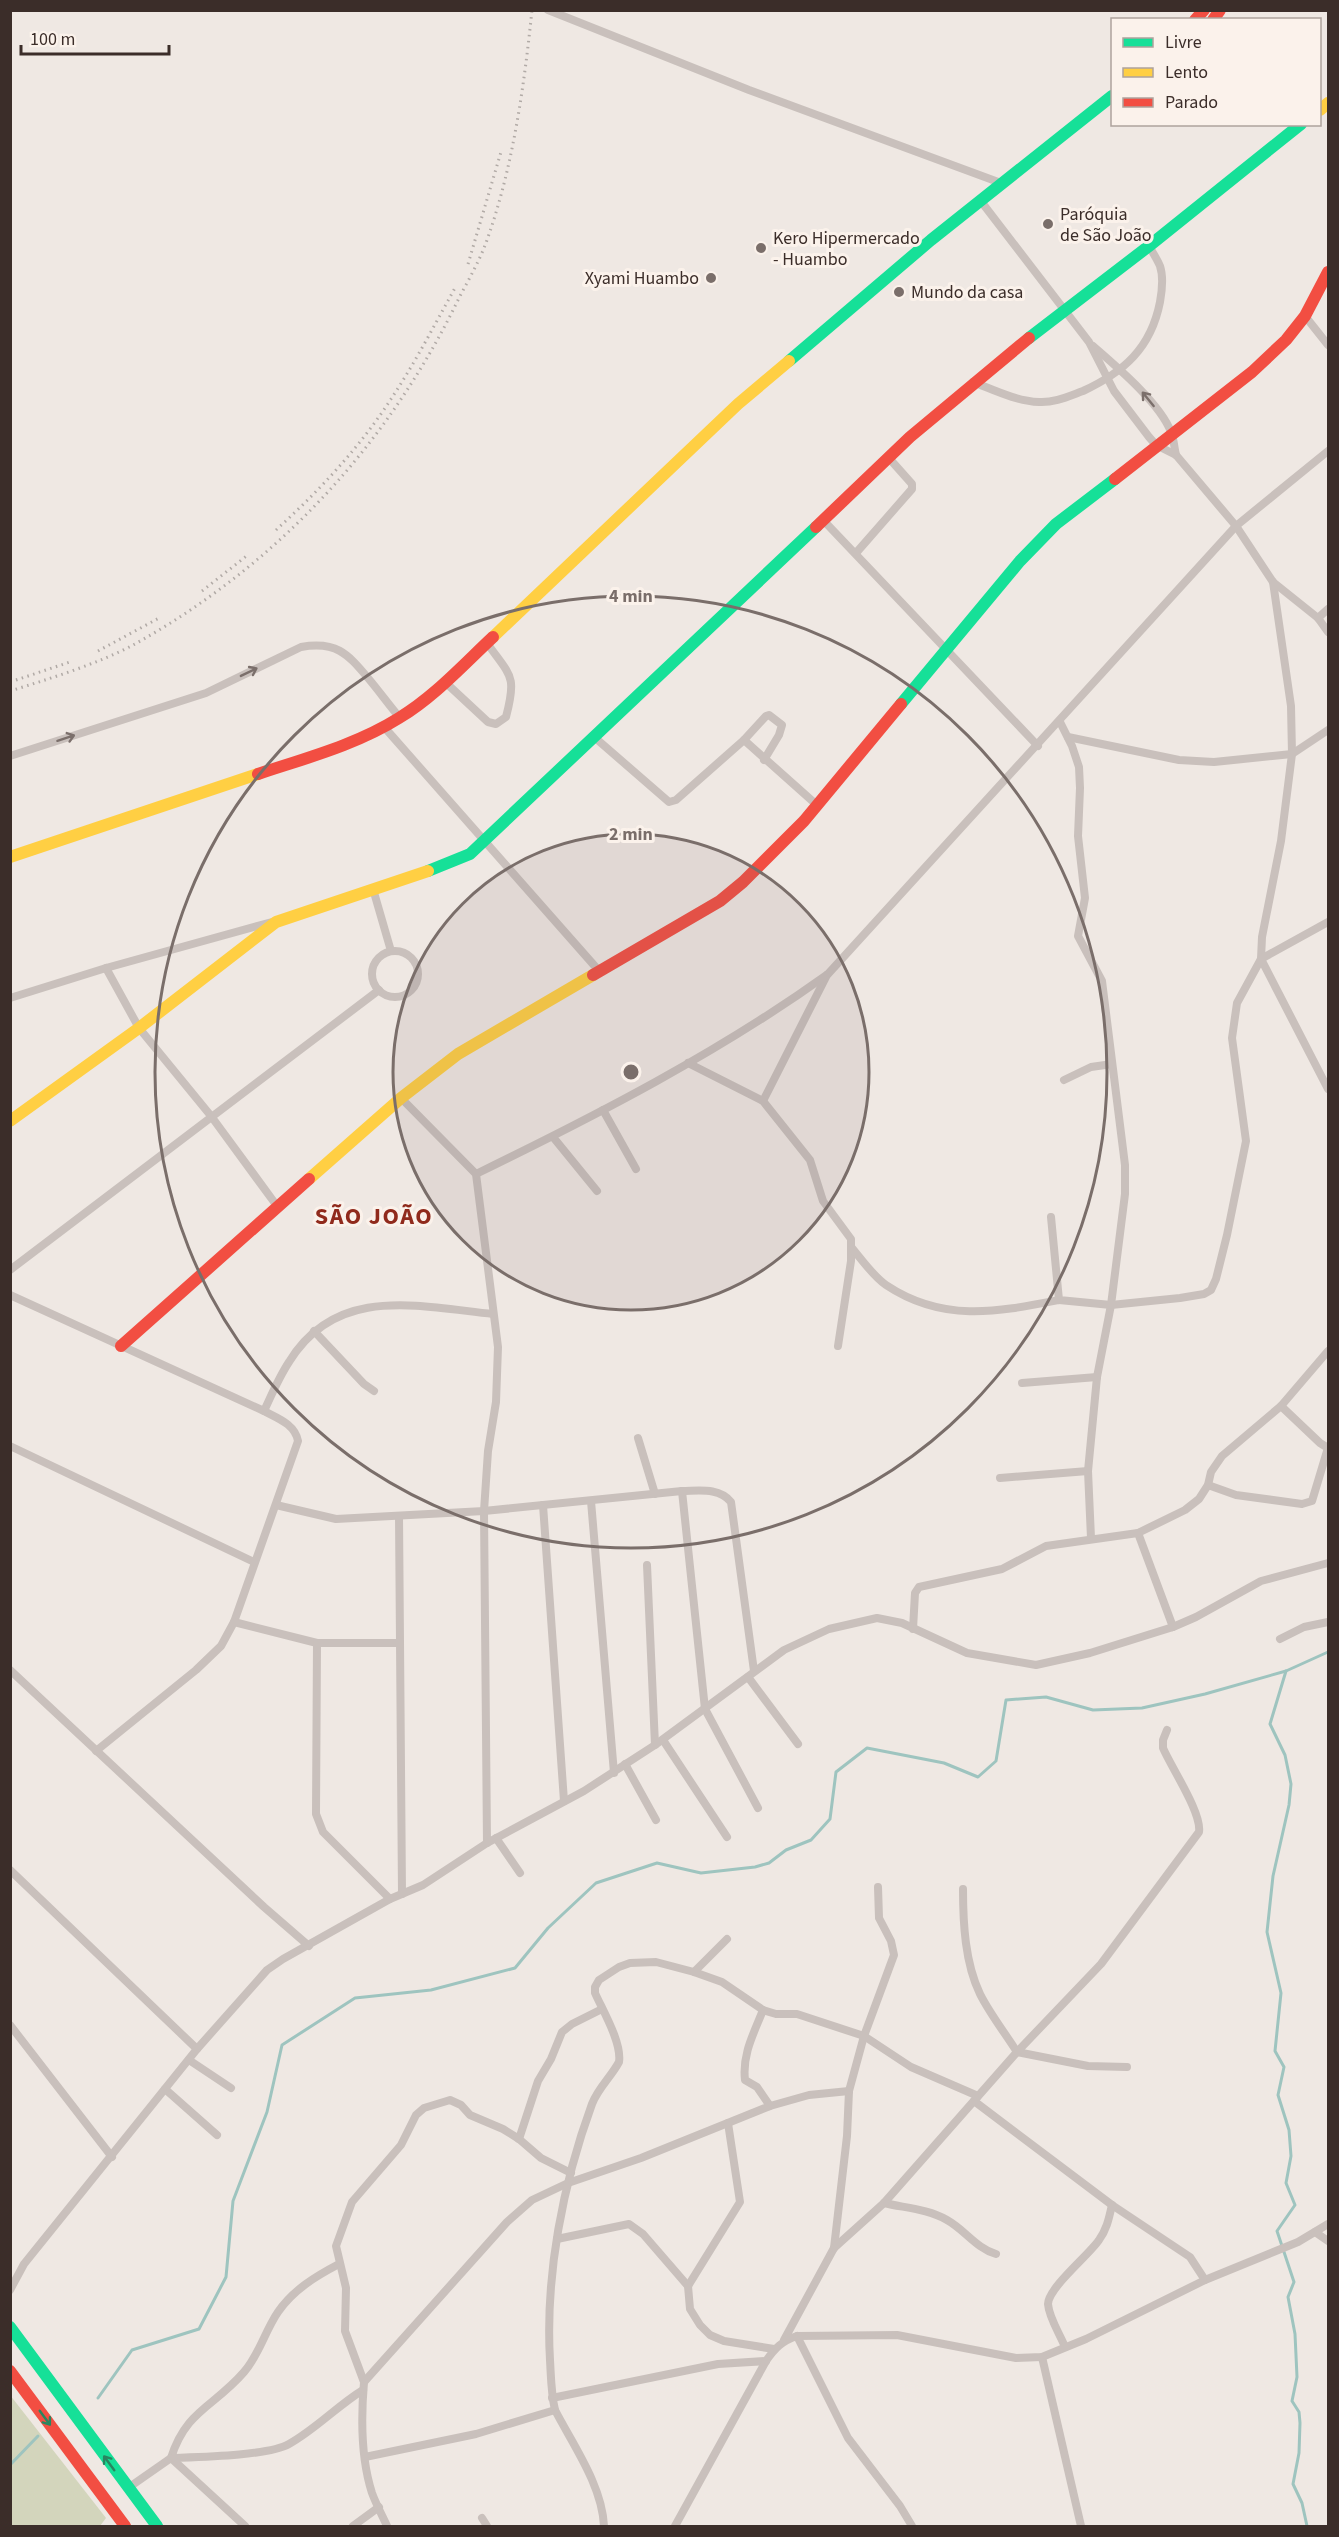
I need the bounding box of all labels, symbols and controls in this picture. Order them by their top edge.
scale bar [21,18,170,56]
legend [1111,18,1321,126]
text: 100 m [30,27,75,52]
text: Livre [1165,30,1202,55]
text: Lento [1165,60,1208,85]
text: Parado [1165,90,1218,115]
place label: Paróquia de São João [1060,202,1152,248]
marker: Paróquia de São João [1041,217,1055,231]
place label: Kero Hipermercado - Huambo [773,226,920,272]
marker: Kero Hipermercado - Huambo [754,241,768,255]
place label: Xyami Huambo [585,266,699,291]
marker: Xyami Huambo [704,271,718,285]
place label: Mundo da casa [911,280,1023,305]
marker: Mundo da casa [892,285,906,299]
one-way arrow [1141,392,1154,408]
text: 4 min [609,584,653,609]
one-way arrow [240,666,258,678]
one-way arrow [56,732,75,743]
text: 2 min [609,822,653,847]
centre of rings [621,1062,641,1082]
district label: SÃO JOÃO [315,1199,433,1234]
one-way arrow [39,2410,51,2426]
one-way arrow [103,2455,115,2471]

